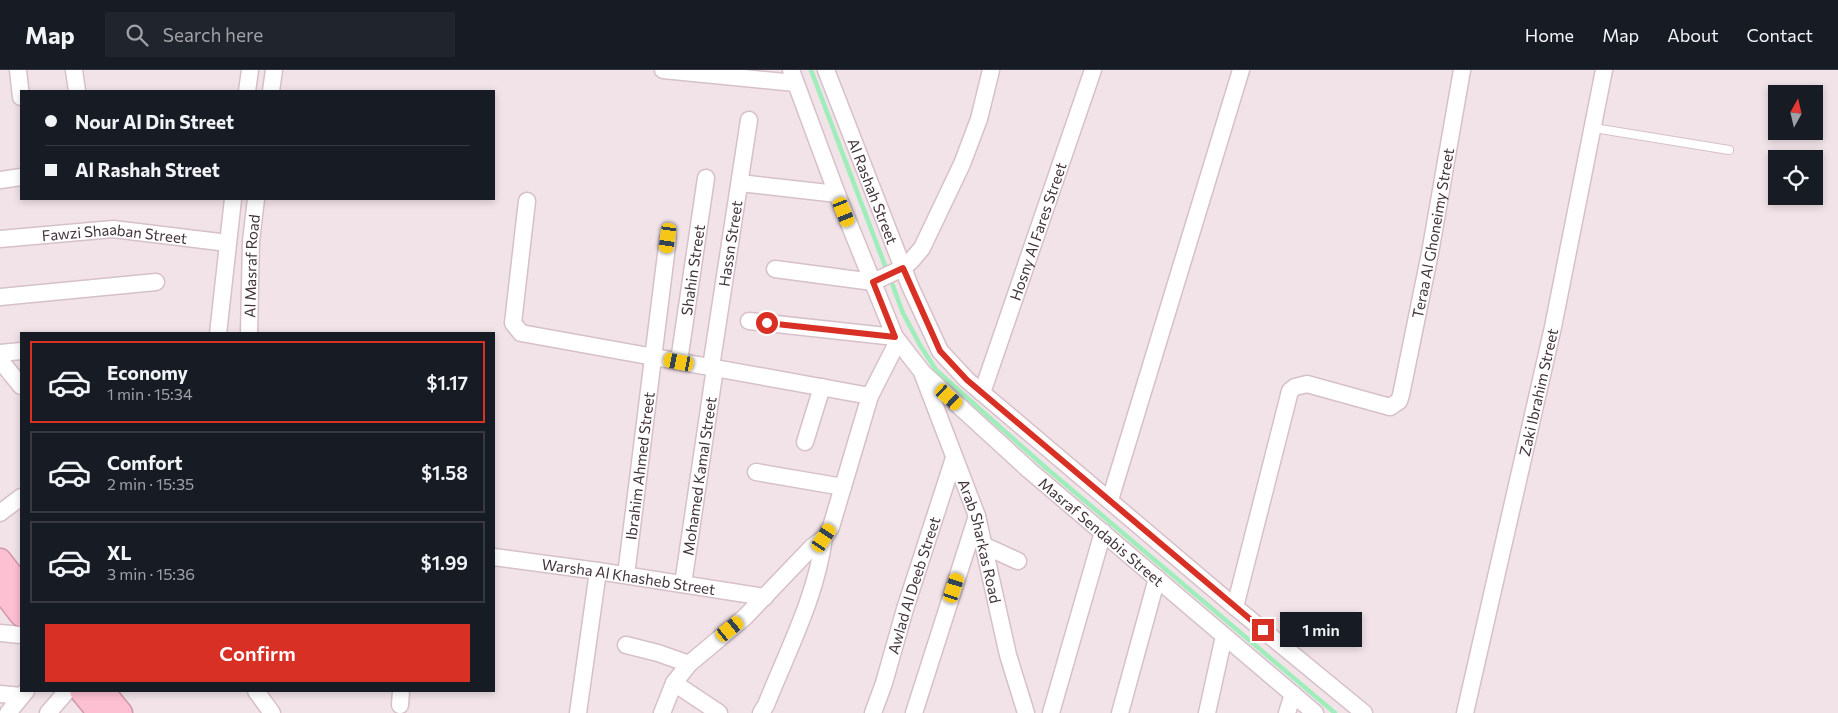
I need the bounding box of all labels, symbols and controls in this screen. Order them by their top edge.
search box [105,12,455,57]
text: Map [25,20,75,49]
icon: search [123,21,151,49]
text: Search here [163,23,263,46]
text: Home [1525,24,1574,46]
text: Map [1602,24,1639,46]
text: About [1667,24,1719,46]
text: Contact [1747,24,1813,46]
north arrow [1768,85,1822,140]
map controls [1768,85,1823,205]
text: Nour Al Din Street [75,110,234,133]
street label: Al Rashah Street [844,136,902,247]
street label: Teraa Al Ghoneimy Street [1408,146,1457,320]
button: locate [1768,150,1823,205]
text: Al Rashah Street [75,158,220,181]
street label: Hosny Al Fares Street [1006,160,1070,303]
car [831,195,856,229]
street label: Hassn Street [715,199,745,288]
street label: Al Masraf Road [240,213,263,318]
street label: Fawzi Shaaban Street [41,220,188,247]
car [658,222,677,254]
street label: Shahin Street [677,223,708,317]
route start [756,312,778,334]
street label: Zaki Ibrahim Street [1515,327,1561,458]
car [662,352,695,372]
icon: car [47,360,92,405]
text: Economy [107,361,188,384]
text: $1.17 [427,371,468,394]
car [932,381,965,413]
text: 1 min · 15:34 [107,384,193,403]
street label: Ibrahim Ahmed Street [621,391,658,541]
street label: Mohamed Kamal Street [678,396,720,557]
icon: car [47,450,92,495]
text: Comfort [107,451,183,474]
text: $1.58 [421,461,468,484]
text: 2 min · 15:35 [107,474,194,493]
street label: Masraf Sendabis Street [1035,474,1168,590]
street label: Arab Sharkas Road [955,476,1005,605]
street label: Awlad Al Deeb Street [884,514,943,656]
car [809,521,838,555]
icon: car [47,540,92,585]
text: XL [107,541,132,564]
text: $1.99 [421,551,468,574]
street label: Warsha Al Khasheb Street [541,555,717,598]
text: 3 min · 15:36 [107,564,195,583]
car [942,571,965,605]
callout: 1 min [1280,612,1363,648]
car [713,614,746,644]
route end [1252,619,1274,641]
text: 1 min [1302,620,1340,639]
button: Confirm [45,624,470,682]

